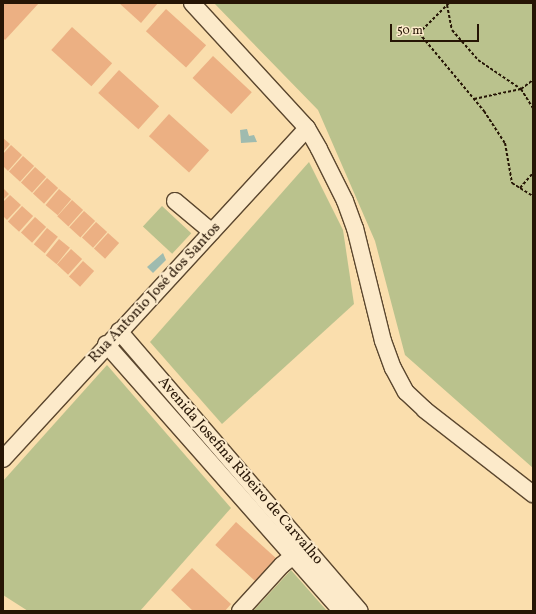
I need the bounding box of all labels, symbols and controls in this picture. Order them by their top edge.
scale bar [392,16,481,42]
text: 50 m [397,23,423,39]
street label: Rua Antonio José dos Santos [85,219,225,367]
street label: Avenida Josefina Ribeiro de Carvalho [153,373,327,569]

